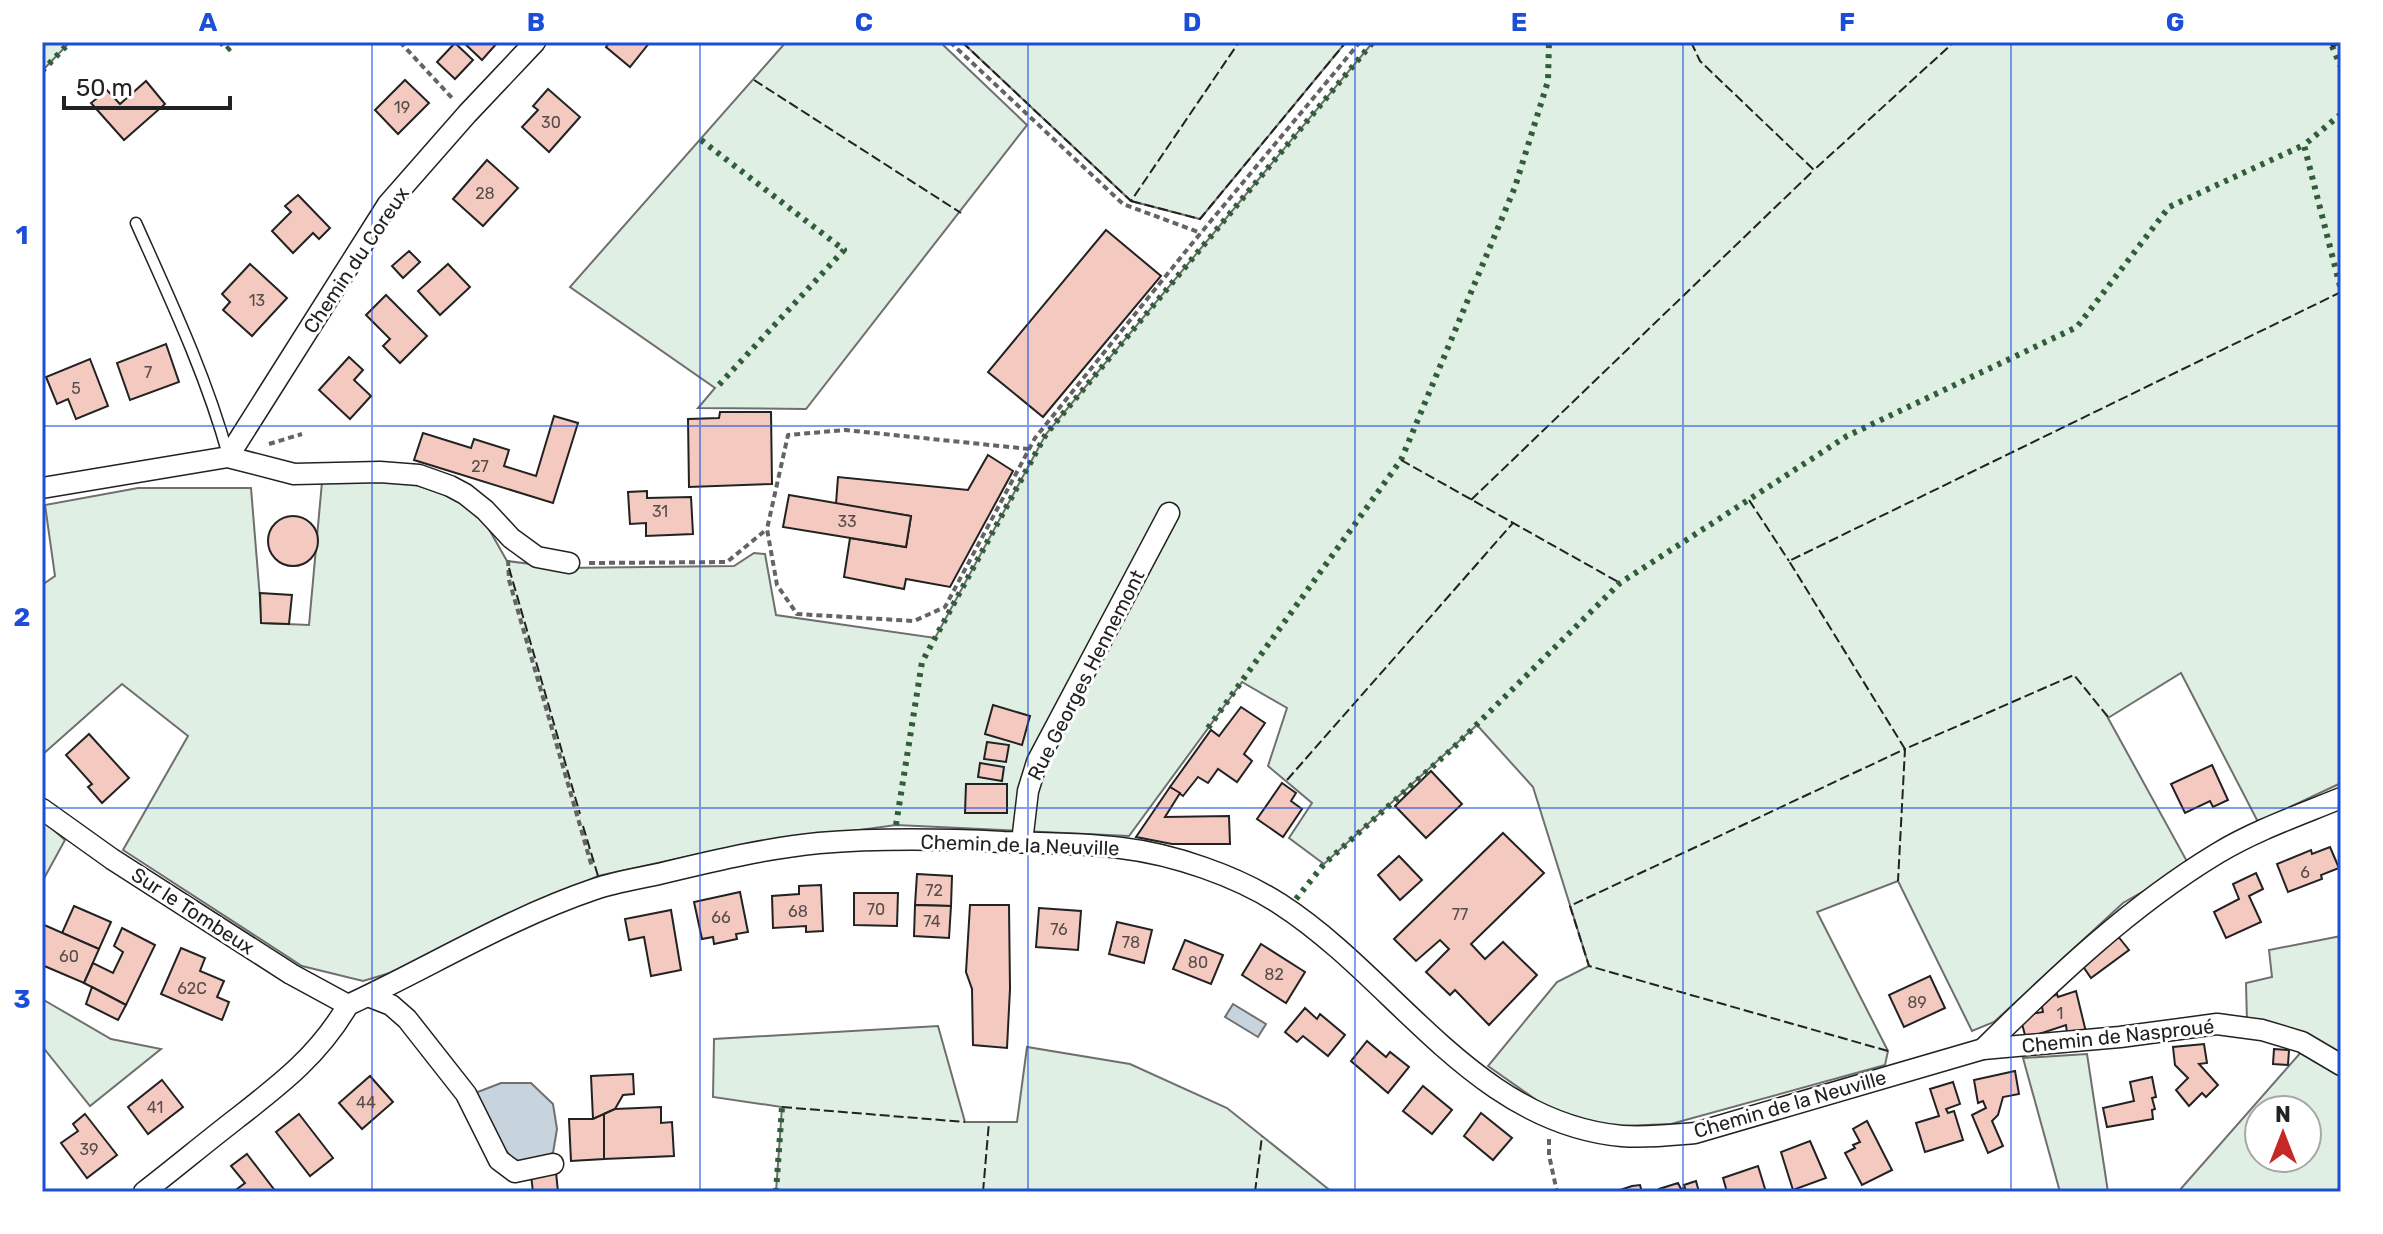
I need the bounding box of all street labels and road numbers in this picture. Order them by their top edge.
street label: Chemin du Coreux [298,182,414,338]
street label: Rue Georges Hennemont [1022,566,1150,784]
street label: Chemin de la Neuville [920,830,1120,860]
street label: Sur le Tombeux [127,862,259,960]
street label: Chemin de Nasproué [2021,1014,2215,1058]
street label: Chemin de la Neuville [1691,1065,1889,1143]

